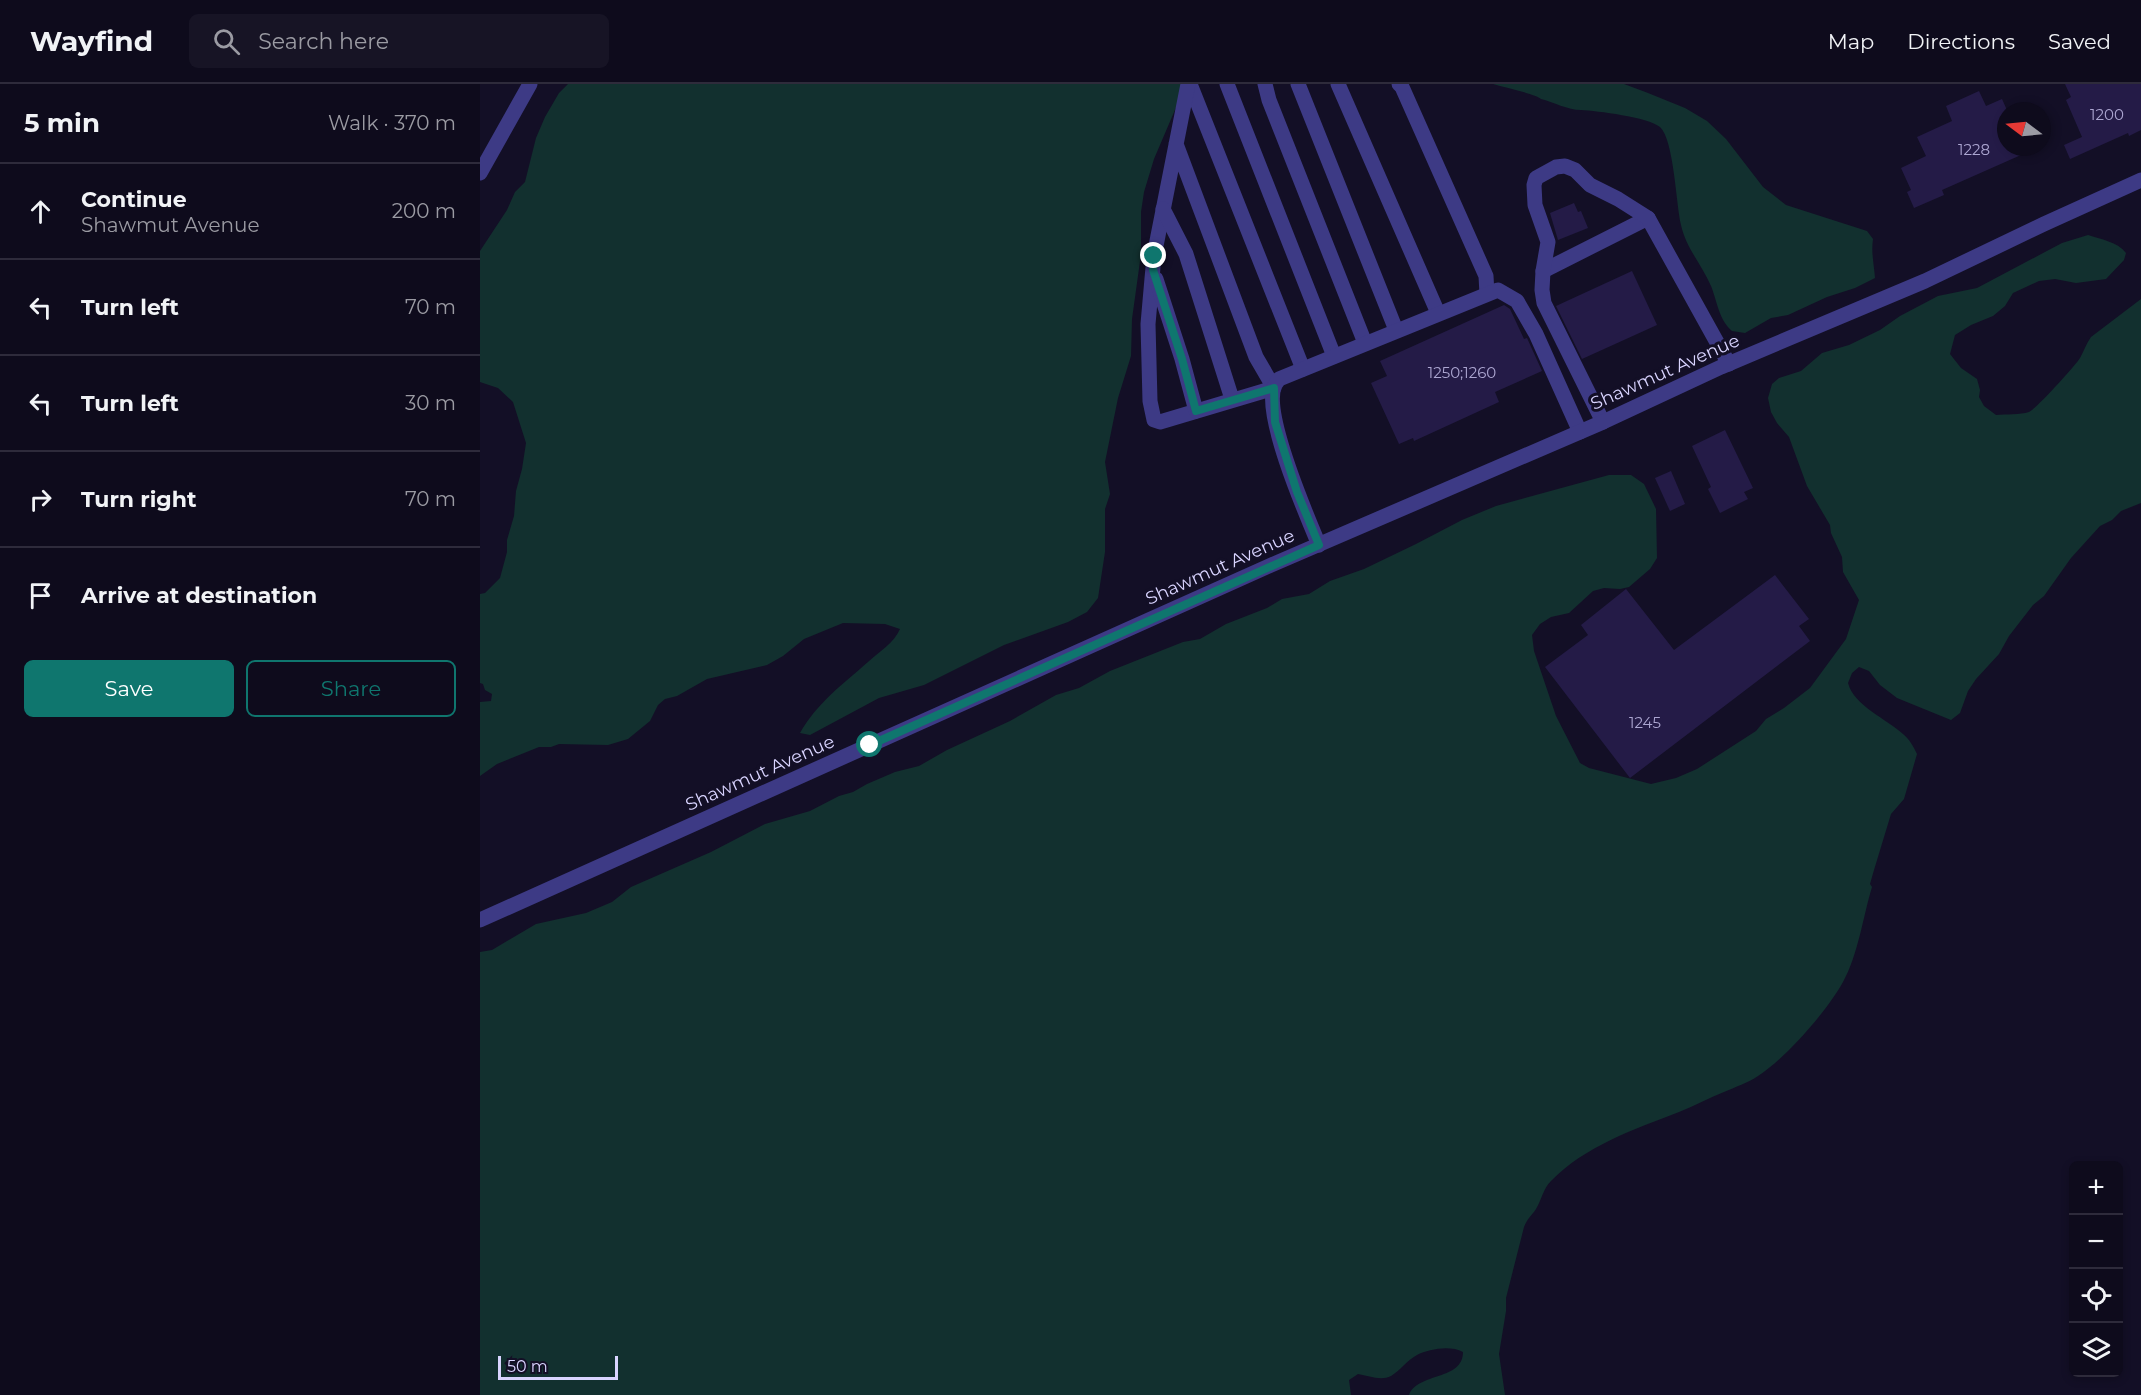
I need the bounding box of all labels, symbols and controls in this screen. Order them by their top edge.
search box [189,14,609,68]
text: Wayfind [30,24,153,58]
icon: search [210,25,243,58]
text: Search here [258,28,389,55]
text: Map [1828,29,1874,54]
text: Directions [1907,29,2015,54]
text: Saved [2048,29,2111,54]
north arrow [1997,102,2051,156]
house number: 1200 [2090,105,2124,124]
text: 5 min [24,107,100,139]
text: Walk · 370 m [328,111,456,135]
house number: 1228 [1958,140,1990,159]
text: Continue [81,186,187,213]
icon: ahead [24,195,57,228]
text: 200 m [392,199,456,223]
text: Shawmut Avenue [81,213,260,237]
route end [1140,242,1166,268]
icon: left [24,291,57,324]
text: Turn left [81,294,179,321]
text: 70 m [405,295,456,319]
street label: Shawmut Avenue [1587,329,1743,415]
house number: 1250;1260 [1428,363,1496,382]
icon: left [24,387,57,420]
text: Turn left [81,390,179,417]
text: 30 m [405,391,456,415]
icon: right [24,483,57,516]
text: Turn right [81,486,196,513]
text: 70 m [405,487,456,511]
street label: Shawmut Avenue [1142,524,1298,610]
icon: arrive [24,579,57,612]
text: Arrive at destination [81,582,317,609]
button: Save [24,660,234,717]
button: Share [246,660,456,717]
house number: 1245 [1629,713,1661,732]
street label: Shawmut Avenue [682,730,838,816]
route start [856,731,882,757]
map controls [2069,1161,2123,1377]
button: + [2069,1161,2123,1215]
button: − [2069,1215,2123,1269]
button: locate [2069,1269,2123,1323]
button: layers [2069,1323,2123,1377]
scale bar [498,1353,618,1380]
text: 50 m [507,1357,548,1376]

